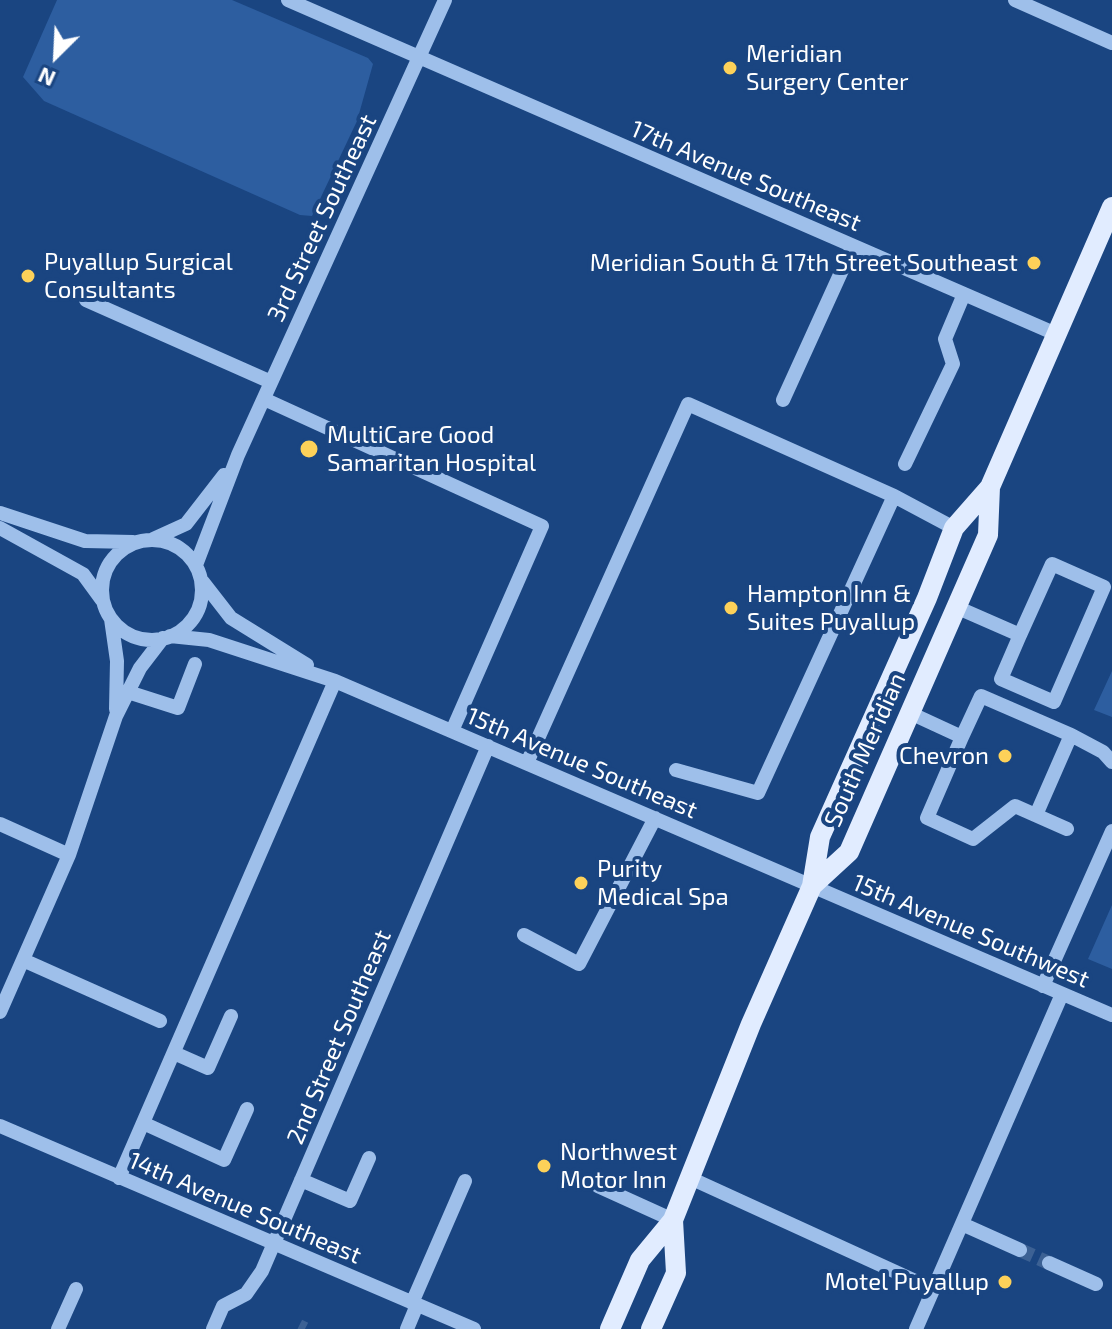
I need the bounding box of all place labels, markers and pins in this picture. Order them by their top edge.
place label: Meridian Surgery Center [746,40,909,96]
marker: Meridian Surgery Center [721,59,739,77]
place label: Puyallup Surgical Consultants [44,248,233,304]
place label: Meridian South & 17th Street Southeast [590,249,1018,277]
marker: Meridian South & 17th Street Southeast [1025,254,1043,272]
marker: Puyallup Surgical Consultants [19,267,37,285]
place label: MultiCare Good Samaritan Hospital [327,421,536,477]
marker: MultiCare Good Samaritan Hospital [298,438,320,460]
place label: Hampton Inn & Suites Puyallup [747,580,915,636]
marker: Hampton Inn & Suites Puyallup [722,599,740,617]
place label: Chevron [899,742,989,770]
marker: Chevron [996,747,1014,765]
place label: Purity Medical Spa [597,855,729,911]
marker: Purity Medical Spa [572,874,590,892]
place label: Northwest Motor Inn [560,1138,677,1194]
marker: Northwest Motor Inn [535,1157,553,1175]
place label: Motel Puyallup [824,1268,989,1296]
marker: Motel Puyallup [996,1273,1014,1291]

